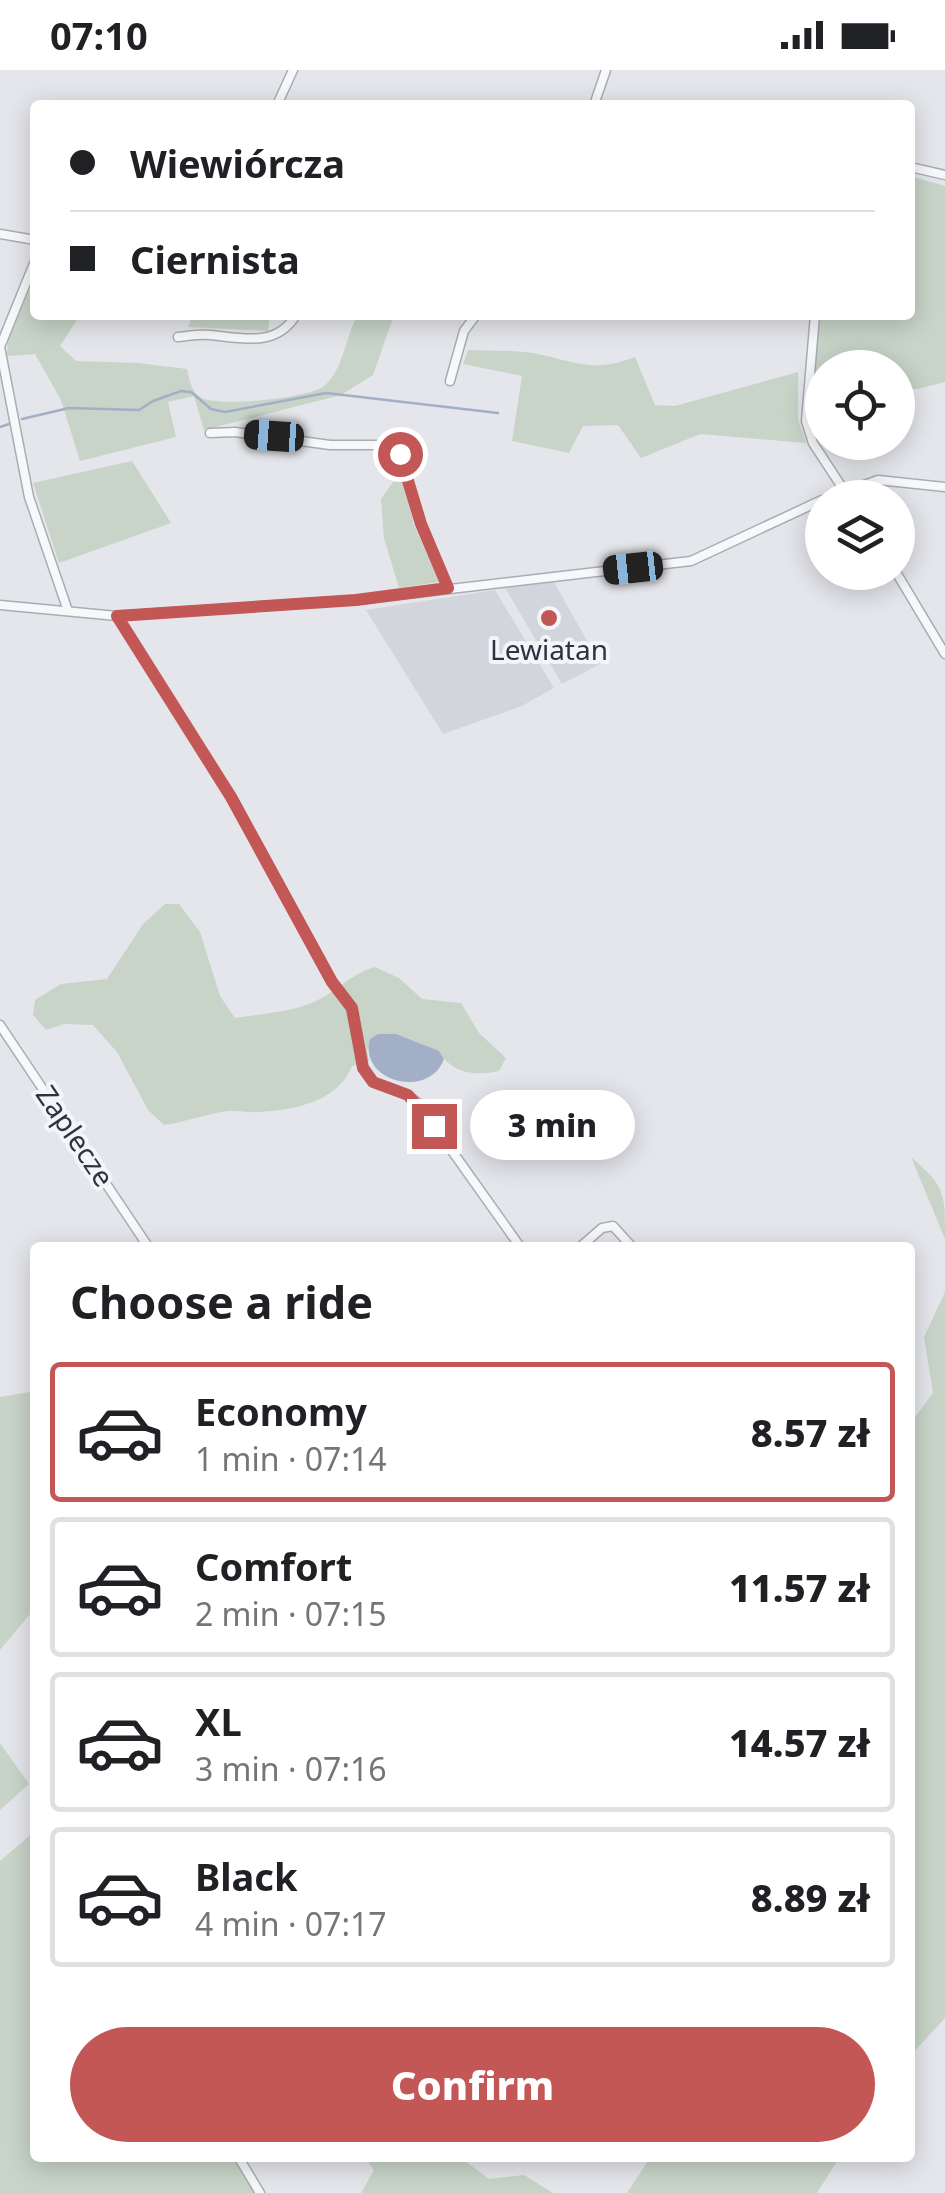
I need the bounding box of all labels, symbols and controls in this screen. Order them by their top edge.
text: 07:10 [50,9,148,61]
text: Wiewiórcza [130,137,345,189]
text: Ciernista [130,233,300,285]
map controls [805,350,915,590]
button: locate [805,350,915,460]
car [243,419,305,453]
route start [378,432,423,477]
button: layers [805,480,915,590]
car [602,550,664,586]
marker: Lewiatan [538,607,560,629]
place label: Lewiatan [490,630,608,668]
street label: Zaplecze [28,1077,124,1193]
callout: 3 min [469,1091,634,1161]
text: 3 min [508,1103,597,1146]
route end [412,1104,457,1149]
text: Choose a ride [70,1271,373,1332]
text: Economy [195,1385,367,1437]
icon: car [75,1387,165,1477]
text: 8.57 zł [751,1406,870,1458]
text: 1 min · 07:14 [195,1437,387,1480]
text: Comfort [195,1540,352,1592]
icon: car [75,1542,165,1632]
text: 11.57 zł [729,1561,870,1613]
text: 2 min · 07:15 [195,1592,387,1635]
text: XL [195,1695,242,1747]
icon: car [75,1697,165,1787]
text: 14.57 zł [729,1716,870,1768]
text: 3 min · 07:16 [195,1747,387,1790]
text: Black [195,1850,298,1902]
icon: car [75,1852,165,1942]
text: 8.89 zł [751,1871,870,1923]
text: 4 min · 07:17 [195,1902,387,1945]
button: Confirm [70,2027,875,2142]

